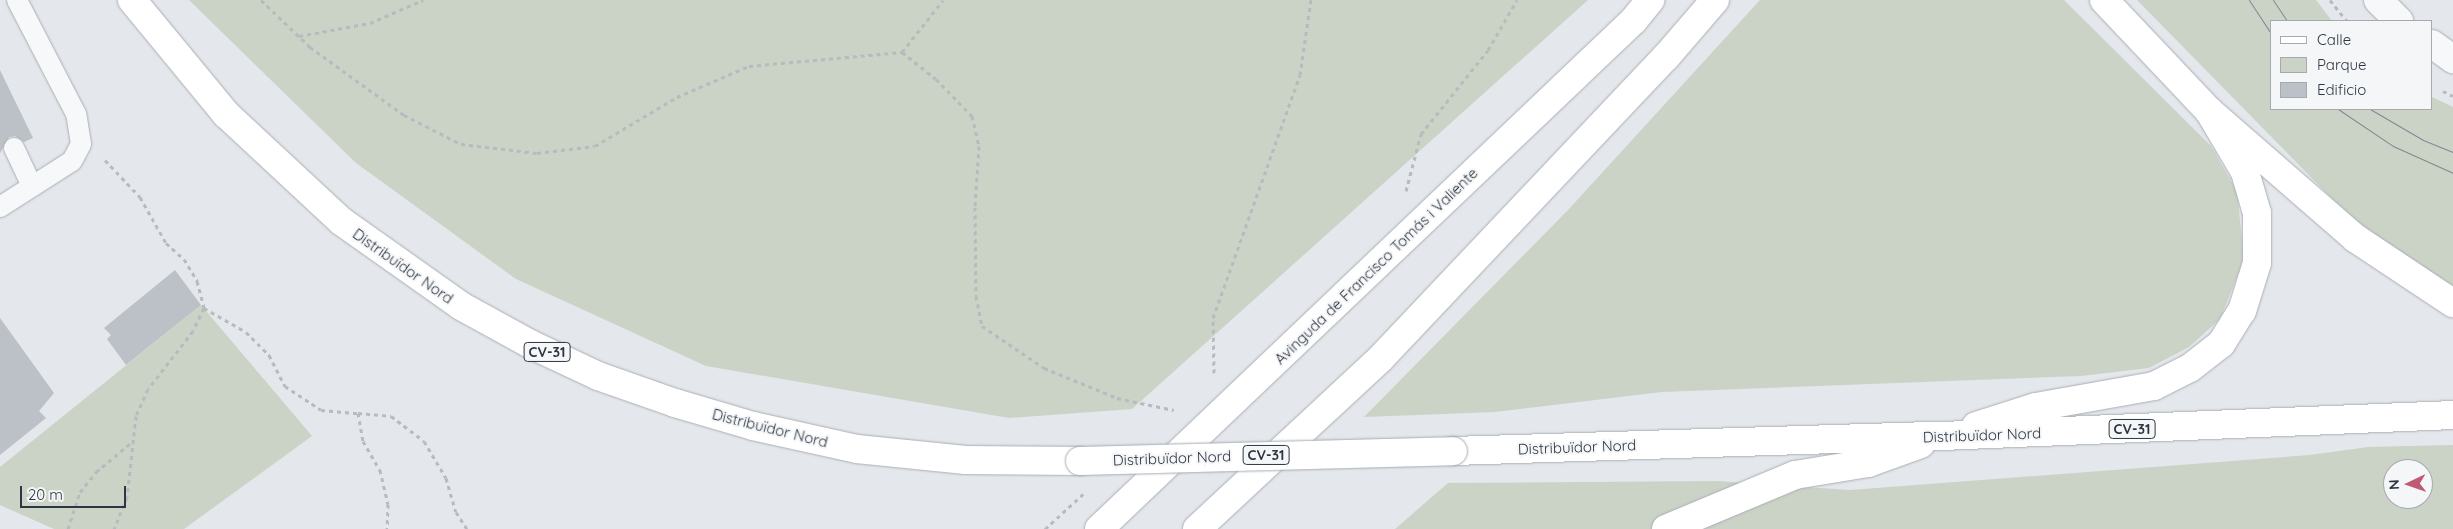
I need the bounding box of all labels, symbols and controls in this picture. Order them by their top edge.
legend [2270,20,2433,110]
text: Calle [2317,30,2351,49]
text: Parque [2317,55,2367,74]
text: Edificio [2317,80,2366,99]
street label: Avinguda de Francisco Tomás i Valiente [1271,164,1481,368]
street label: Distribuïdor Nord [349,225,457,307]
road number: CV-31 [523,341,571,364]
street label: Distribuïdor Nord [710,405,830,451]
road number: CV-31 [2108,418,2156,440]
street label: Distribuïdor Nord [1922,424,2042,446]
street label: Distribuïdor Nord [1517,436,1637,458]
road number: CV-31 [1242,444,1290,466]
street label: Distribuïdor Nord [1112,447,1232,469]
north arrow [2383,459,2433,509]
scale bar [22,476,129,508]
text: N [2385,479,2403,490]
text: 20 m [28,485,63,504]

